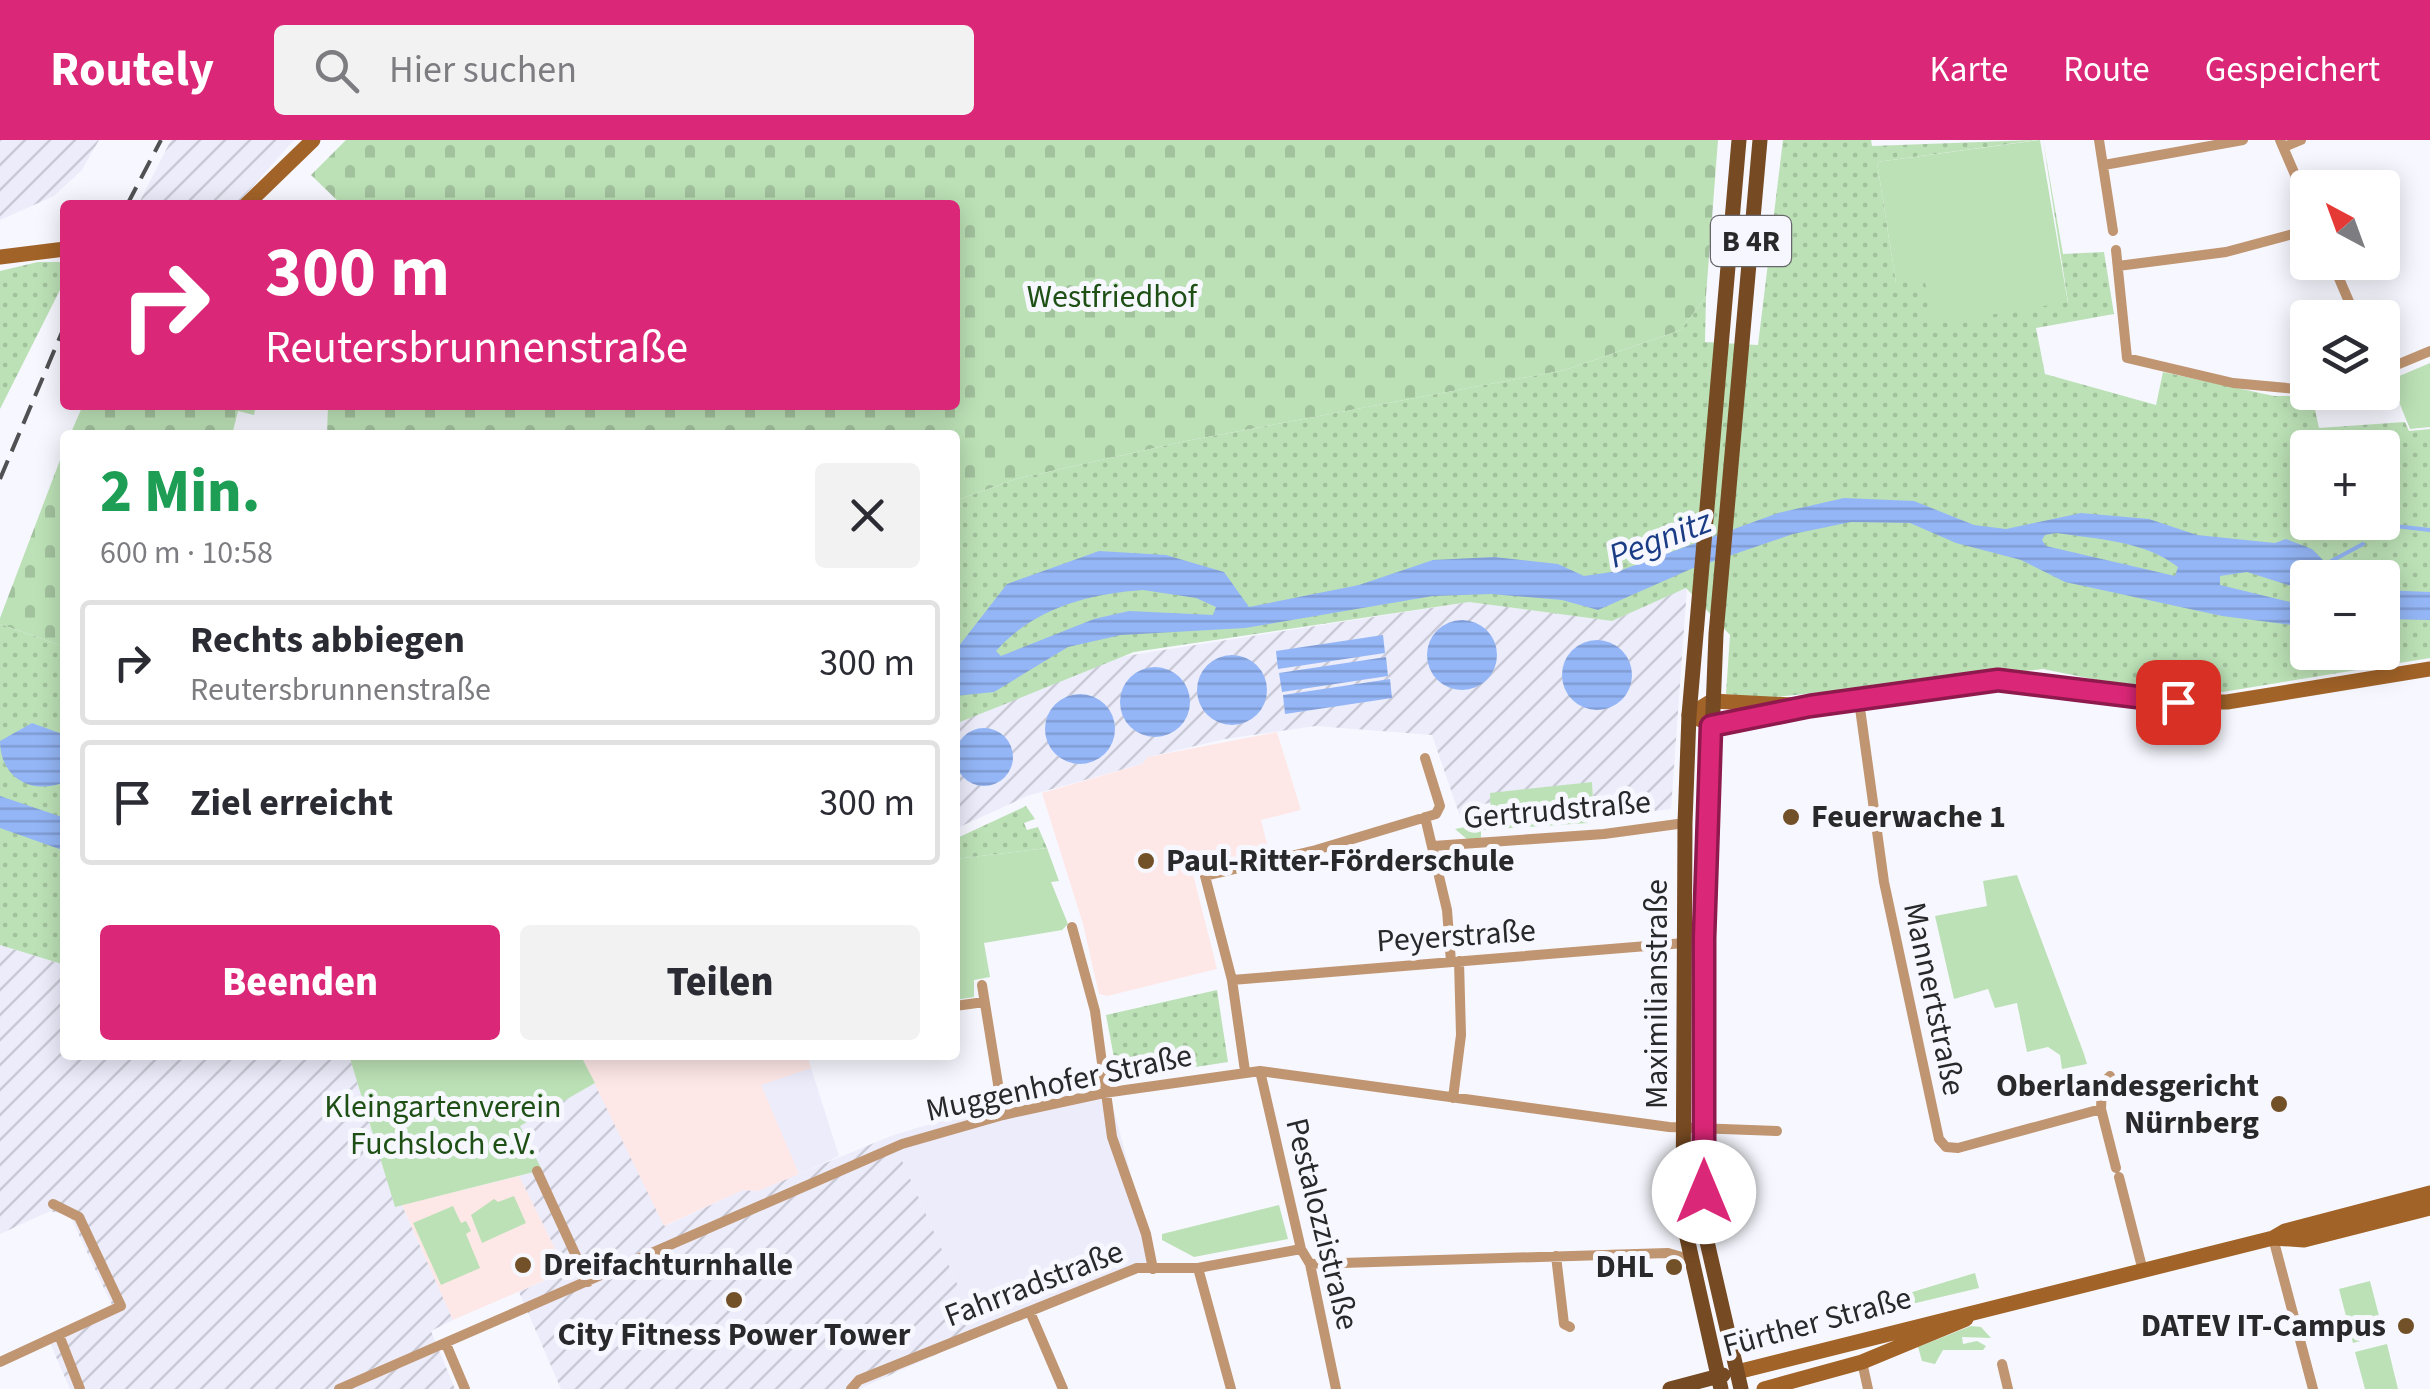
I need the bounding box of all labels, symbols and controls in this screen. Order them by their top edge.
search box [274,25,974,115]
text: Routely [50,36,214,104]
icon: search [309,43,364,98]
text: Hier suchen [389,43,577,97]
text: Karte [1930,45,2008,95]
text: Route [2063,45,2150,95]
text: Gespeichert [2205,45,2380,95]
north arrow [2290,170,2400,280]
map controls [2290,170,2400,670]
road number: B 4R [1711,216,1791,266]
text: 300 m [265,223,450,323]
icon: right [100,240,230,370]
park label: Westfriedhof [1027,274,1199,320]
button: layers [2290,300,2400,410]
text: Reutersbrunnenstraße [265,316,688,380]
button: + [2290,430,2400,540]
text: 2 Min. [100,450,260,535]
button: close [815,463,920,568]
water label: Pegnitz [1601,496,1720,581]
text: 600 m · 10:58 [100,530,273,576]
button: − [2290,560,2400,670]
text: Rechts abbiegen [190,613,465,667]
icon: right [105,635,160,690]
text: 300 m [819,636,915,690]
pin [2136,660,2221,745]
text: Reutersbrunnenstraße [190,667,491,713]
icon: arrive [2151,675,2206,730]
icon: arrive [105,775,160,830]
text: Ziel erreicht [190,776,393,830]
text: 300 m [819,776,915,830]
street label: Gertrudstraße [1461,779,1653,841]
place label: Feuerwache 1 [1811,794,2006,840]
marker: Feuerwache 1 [1780,806,1802,828]
place label: Paul-Ritter-Förderschule [1166,838,1515,884]
marker: Paul-Ritter-Förderschule [1135,850,1157,872]
street label: Maximilianstraße [1634,879,1680,1109]
street label: Mannertstraße [1891,898,1977,1100]
street label: Peyerstraße [1375,907,1537,965]
button: Beenden [100,925,500,1040]
button: Teilen [520,925,920,1040]
street label: Muggenhofer Straße [922,1032,1196,1134]
place label: Oberlandesgericht Nürnberg [1996,1063,2259,1146]
park label: Kleingartenverein Fuchsloch e.V. [324,1084,562,1167]
marker: Oberlandesgericht Nürnberg [2268,1093,2290,1115]
street label: Pestalozzistraße [1273,1113,1371,1335]
position arrow [1652,1140,1756,1244]
street label: Fahrradstraße [938,1229,1130,1339]
place label: Dreifachturnhalle [543,1242,793,1288]
place label: DHL [1596,1244,1654,1290]
marker: Dreifachturnhalle [512,1254,534,1276]
marker: DHL [1663,1256,1685,1278]
street label: Fürther Straße [1718,1275,1916,1369]
marker: City Fitness Power Tower [723,1289,745,1311]
place label: DATEV IT-Campus [2141,1303,2386,1349]
place label: City Fitness Power Tower [557,1312,911,1358]
marker: DATEV IT-Campus [2395,1315,2417,1337]

